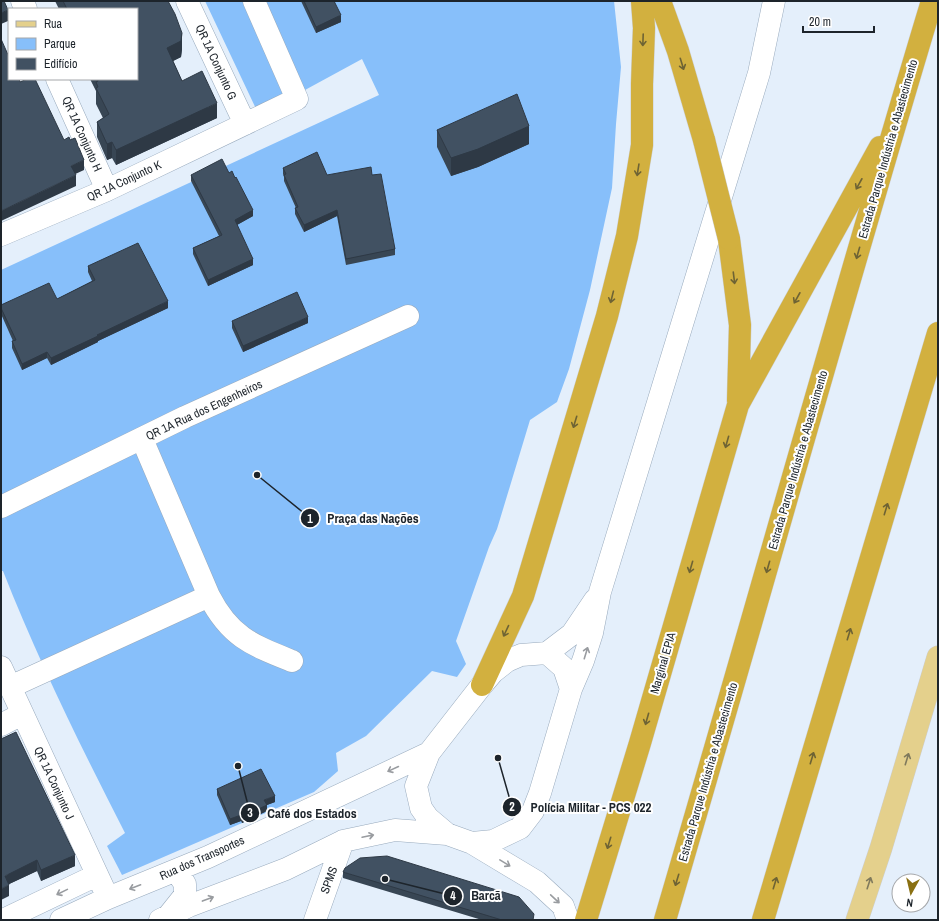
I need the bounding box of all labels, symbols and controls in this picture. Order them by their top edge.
legend [8,8,138,80]
scale bar [803,8,874,34]
text: 20 m [809,14,831,30]
text: Rua [44,16,63,32]
street label: QR 1A Conjunto G [192,22,240,102]
one-way arrow [640,33,647,46]
text: Parque [44,36,76,52]
text: Edifício [44,56,77,72]
one-way arrow [679,58,686,71]
street label: Estrada Parque Indústria e Abastecimento [855,58,921,240]
street label: QR 1A Conjunto H [58,94,106,174]
street label: QR 1A Conjunto K [84,157,164,205]
one-way arrow [633,163,641,176]
one-way arrow [855,177,863,189]
one-way arrow [854,247,861,260]
one-way arrow [730,271,738,284]
one-way arrow [608,290,615,303]
one-way arrow [792,291,800,303]
street label: Estrada Parque Indústria e Abastecimento [765,369,831,551]
street label: QR 1A Rua dos Engenheiros [143,376,265,444]
one-way arrow [571,415,578,428]
one-way arrow [723,435,730,448]
one-way arrow [883,503,890,516]
callout: Praça das Nações [300,506,427,531]
text: Praça das Nações [327,510,419,527]
text: 1 [307,511,313,527]
one-way arrow [687,560,694,573]
one-way arrow [764,560,771,573]
one-way arrow [502,625,510,637]
one-way arrow [846,627,853,640]
street label: Marginal EPIA [647,630,680,696]
one-way arrow [583,646,590,659]
street label: Estrada Parque Indústria e Abastecimento [675,681,741,863]
one-way arrow [643,712,650,725]
street label: QR 1A Conjunto J [30,744,78,822]
one-way arrow [809,752,816,765]
one-way arrow [904,753,912,765]
one-way arrow [388,766,400,773]
callout: Polícia Militar - PCS 022 [502,795,659,820]
text: 2 [509,799,515,815]
text: Polícia Militar - PCS 022 [531,799,652,816]
callout: Café dos Estados [240,801,365,826]
text: 3 [247,805,253,821]
text: Café dos Estados [267,805,357,822]
one-way arrow [361,831,374,839]
street label: Rua dos Transportes [157,832,247,884]
one-way arrow [605,836,612,849]
one-way arrow [499,859,511,867]
street label: SPMS [317,864,341,896]
one-way arrow [673,873,680,886]
north arrow [891,873,931,913]
one-way arrow [772,876,779,889]
one-way arrow [866,877,873,890]
callout: Barcã [443,883,509,908]
one-way arrow [130,884,142,892]
text: Barcã [471,887,501,904]
text: 4 [450,888,456,904]
one-way arrow [56,889,68,896]
one-way arrow [550,894,560,904]
one-way arrow [202,895,214,903]
text: N [905,896,914,910]

